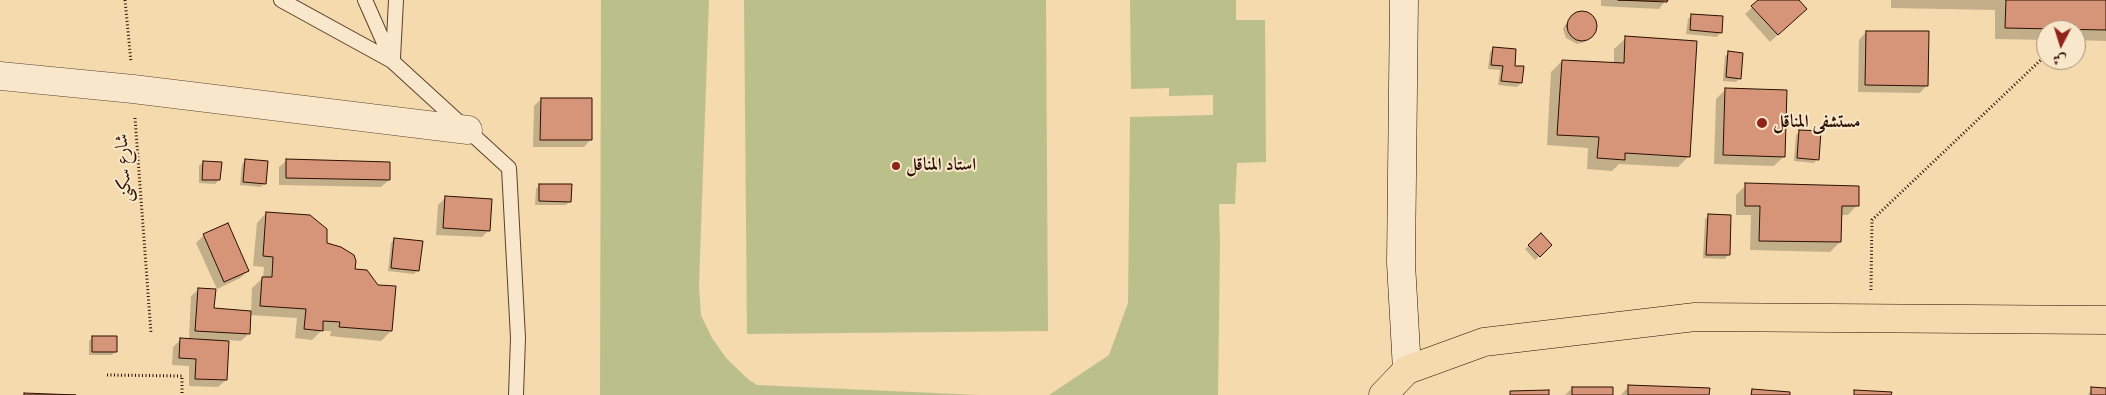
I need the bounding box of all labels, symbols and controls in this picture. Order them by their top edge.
north arrow [2036,20,2086,70]
text: ش [2052,50,2067,69]
place label: مستشفى المناقل [1773,112,1861,134]
marker: مستشفى المناقل [1755,116,1769,130]
street label: شارع سكنى [112,133,138,203]
place label: استاد المناقل [906,155,976,177]
marker: استاد المناقل [890,160,902,172]

